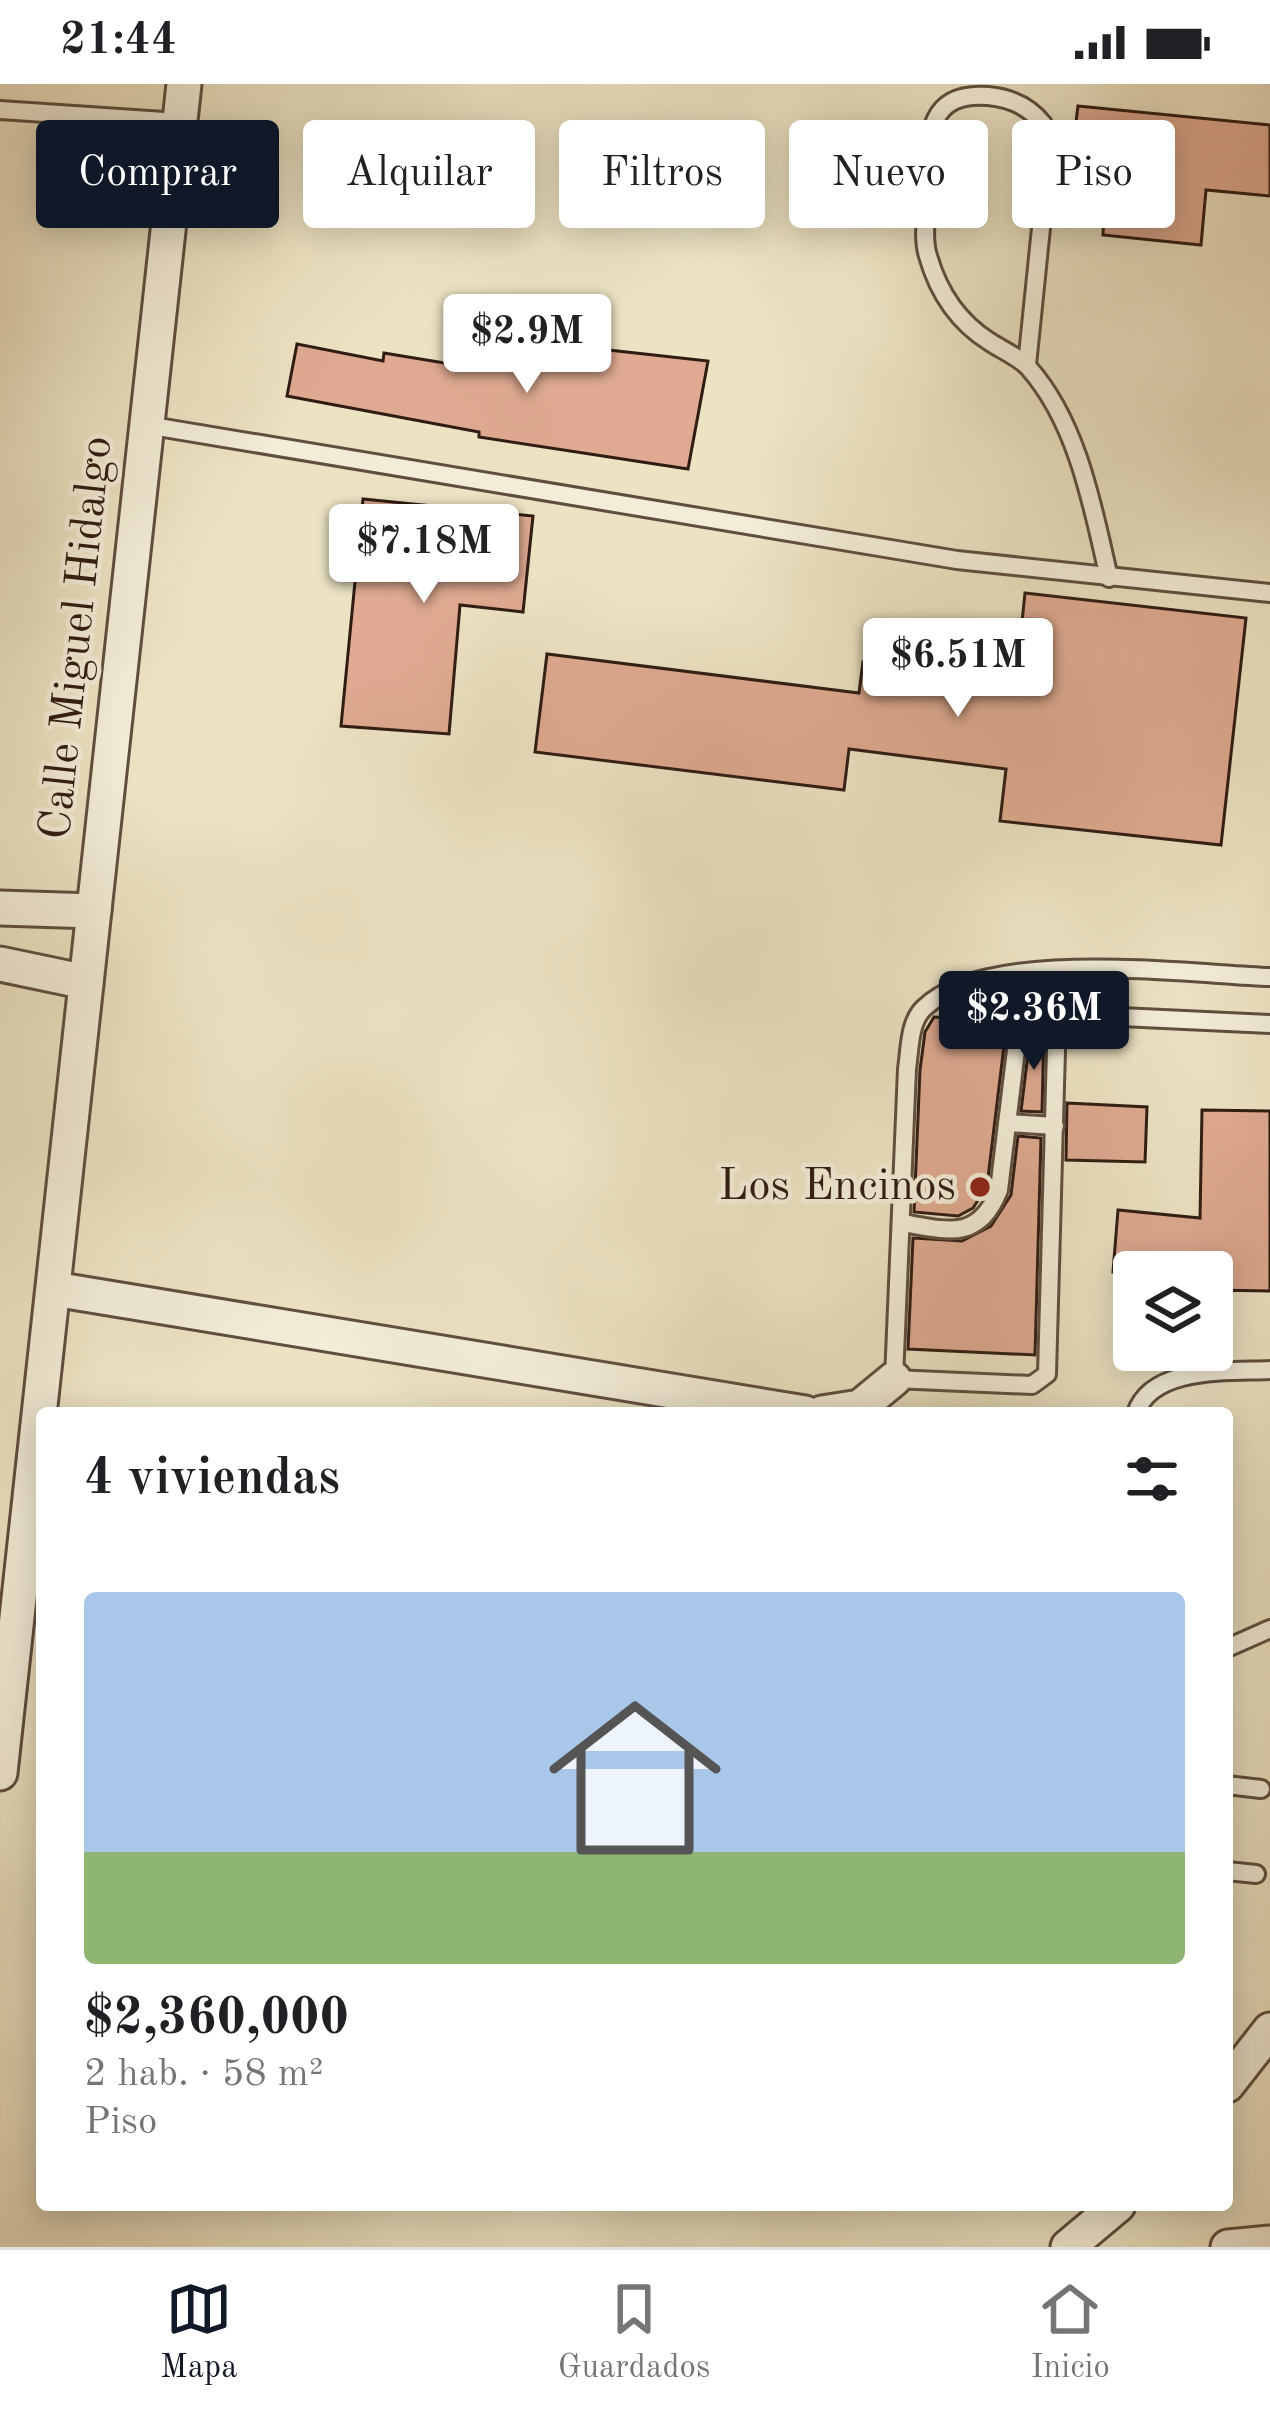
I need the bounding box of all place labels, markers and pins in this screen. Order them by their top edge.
pin: $2.9M [443,294,611,396]
pin: $7.18M [326,504,522,606]
pin: $6.51M [860,618,1056,720]
pin: $2.36M [936,971,1132,1073]
place label: Los Encinos [718,1165,956,1210]
marker: Los Encinos [967,1174,993,1200]

